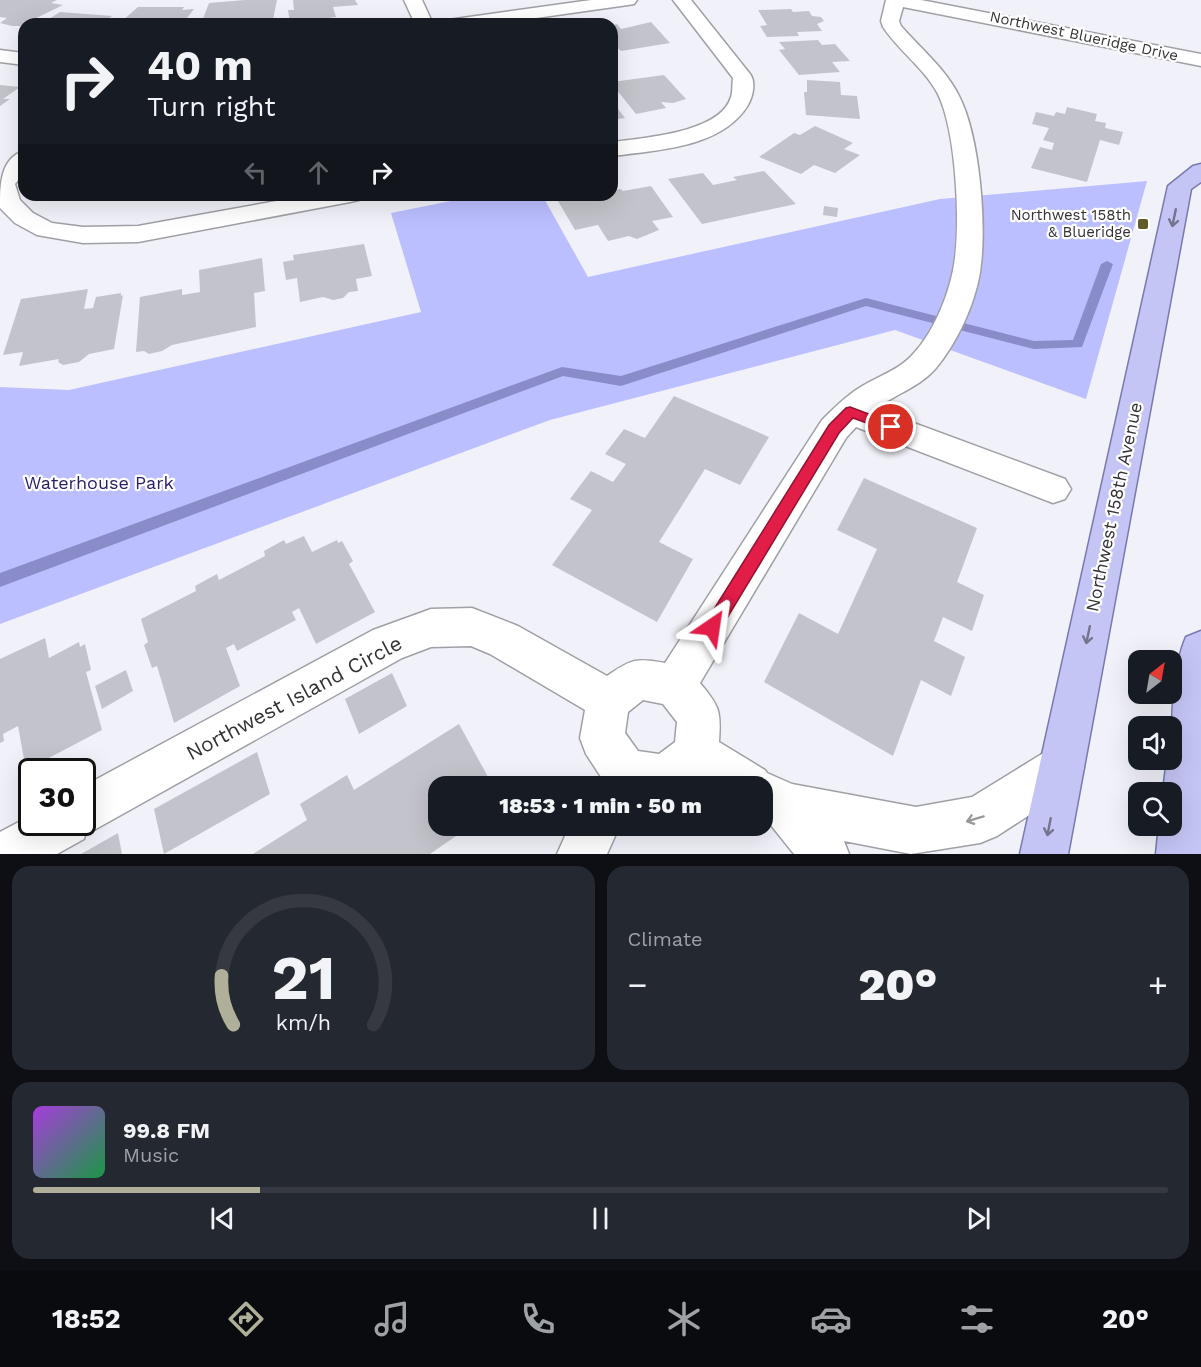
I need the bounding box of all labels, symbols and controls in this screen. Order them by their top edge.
street label: Northwest Blueridge Drive [988,7,1180,65]
text: 40 m [147,41,253,90]
icon: right [48,42,126,120]
text: Turn right [147,91,276,123]
icon: left [239,156,272,189]
icon: ahead [302,156,335,189]
icon: right [365,156,398,189]
place label: Northwest 158th & Blueridge [1011,206,1131,241]
one-way arrow [1168,208,1179,227]
marker: Northwest 158th & Blueridge [1136,217,1150,231]
street label: Northwest 158th Avenue [1081,400,1146,614]
pin [865,401,916,452]
icon: arrive [874,410,907,443]
park label: Waterhouse Park [24,472,174,493]
position arrow [680,595,744,659]
one-way arrow [1082,625,1093,645]
street label: Northwest Island Circle [181,630,406,765]
north arrow [1128,650,1182,704]
map controls [1128,650,1182,836]
button: sound [1128,716,1182,770]
speed limit sign: 30 [18,758,96,836]
button: search [1128,782,1182,836]
text: 18:53 · 1 min · 50 m [499,793,702,818]
one-way arrow [966,814,985,825]
one-way arrow [1043,816,1054,836]
text: Climate [628,927,703,951]
text: 21 [271,941,335,1014]
text: 20° [858,958,937,1011]
text: − [628,965,647,1004]
text: + [1148,965,1168,1004]
text: km/h [276,1010,331,1035]
text: 99.8 FM [123,1118,210,1143]
text: Music [123,1143,179,1167]
icon: previous [206,1202,239,1235]
icon: pause [584,1202,617,1235]
icon: next [962,1202,995,1235]
icon: directions [225,1298,267,1340]
icon: music [371,1298,413,1340]
icon: phone [517,1298,559,1340]
icon: climate [663,1298,705,1340]
icon: car [810,1298,852,1340]
icon: filters [956,1298,998,1340]
text: 18:52 [52,1303,121,1335]
text: 20° [1102,1303,1149,1335]

